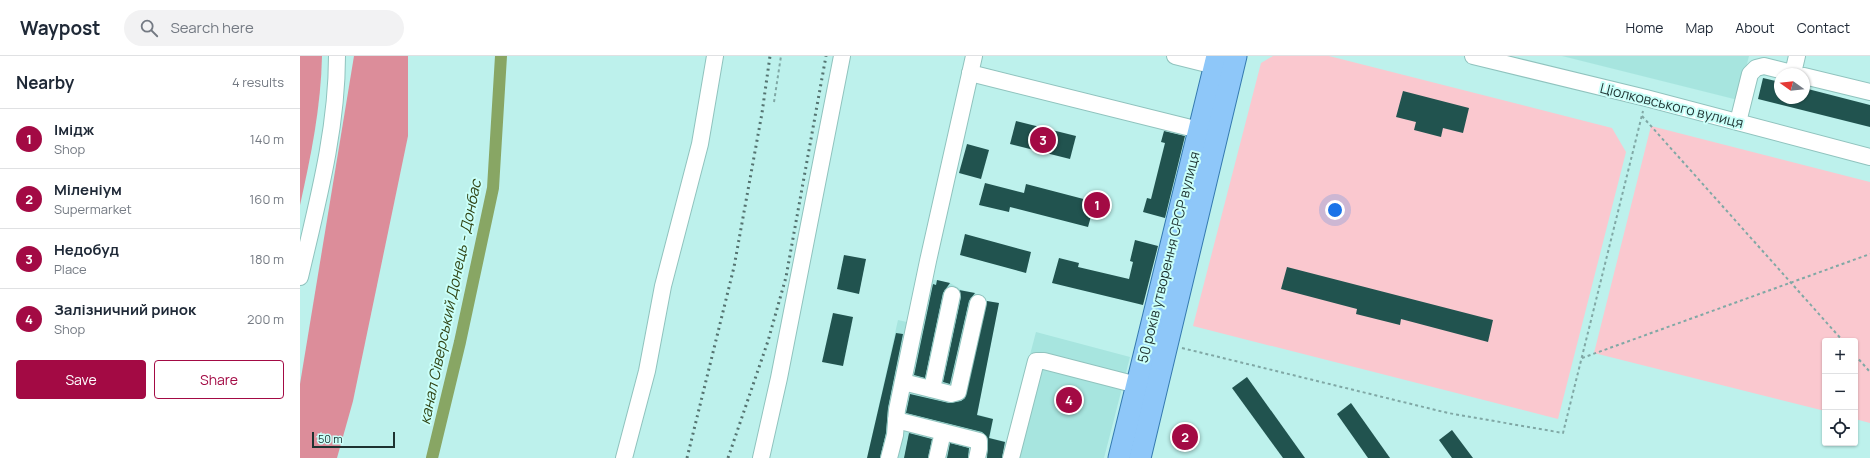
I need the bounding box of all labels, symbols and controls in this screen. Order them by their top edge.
search box [124,10,404,46]
text: Waypost [20,15,100,41]
icon: search [138,17,160,39]
text: Search here [170,17,254,38]
text: Home [1626,18,1663,37]
text: Map [1685,18,1713,37]
text: About [1735,18,1775,37]
text: Contact [1797,18,1850,37]
north arrow [1774,68,1810,104]
text: Nearby [16,71,74,94]
text: 4 results [232,73,284,91]
street label: Ціолковського вулиця [1598,78,1746,132]
text: Імідж [54,119,94,140]
pin: 3 [1030,125,1056,155]
text: 1 [26,130,32,148]
text: 140 m [250,130,284,148]
text: Shop [54,140,85,158]
street label: 50 років утворення СРСР вулиця [1133,149,1203,365]
water label: канал Сіверський Донець - Донбас [414,176,487,426]
text: Міленіум [54,179,122,200]
text: 2 [25,190,33,208]
text: 160 m [249,190,284,208]
pin: 1 [1084,190,1110,220]
text: Supermarket [54,200,132,218]
your location [1325,200,1345,220]
text: Недобуд [54,239,119,260]
text: 3 [25,250,33,268]
text: 180 m [250,250,284,268]
text: Place [54,260,87,278]
text: Залізничний ринок [54,299,196,320]
text: 4 [25,310,33,328]
text: 200 m [247,310,284,328]
text: Shop [54,320,85,338]
map controls [1822,338,1858,446]
button: + [1822,338,1858,374]
button: Save [16,360,146,399]
button: Share [154,360,284,399]
button: − [1822,374,1858,410]
pin: 4 [1056,385,1082,415]
button: locate [1822,410,1858,446]
pin: 2 [1172,422,1198,452]
scale bar [312,430,395,449]
text: 50 m [318,431,343,446]

